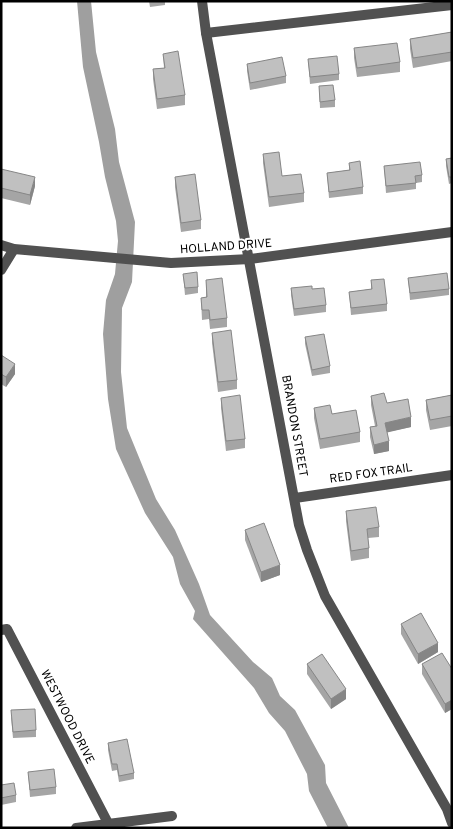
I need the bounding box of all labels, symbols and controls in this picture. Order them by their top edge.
street label: HOLLAND DRIVE [179,236,273,258]
street label: BRANDON STREET [277,374,311,478]
street label: RED FOX TRAIL [329,460,414,488]
street label: WESTWOOD DRIVE [36,667,98,767]

